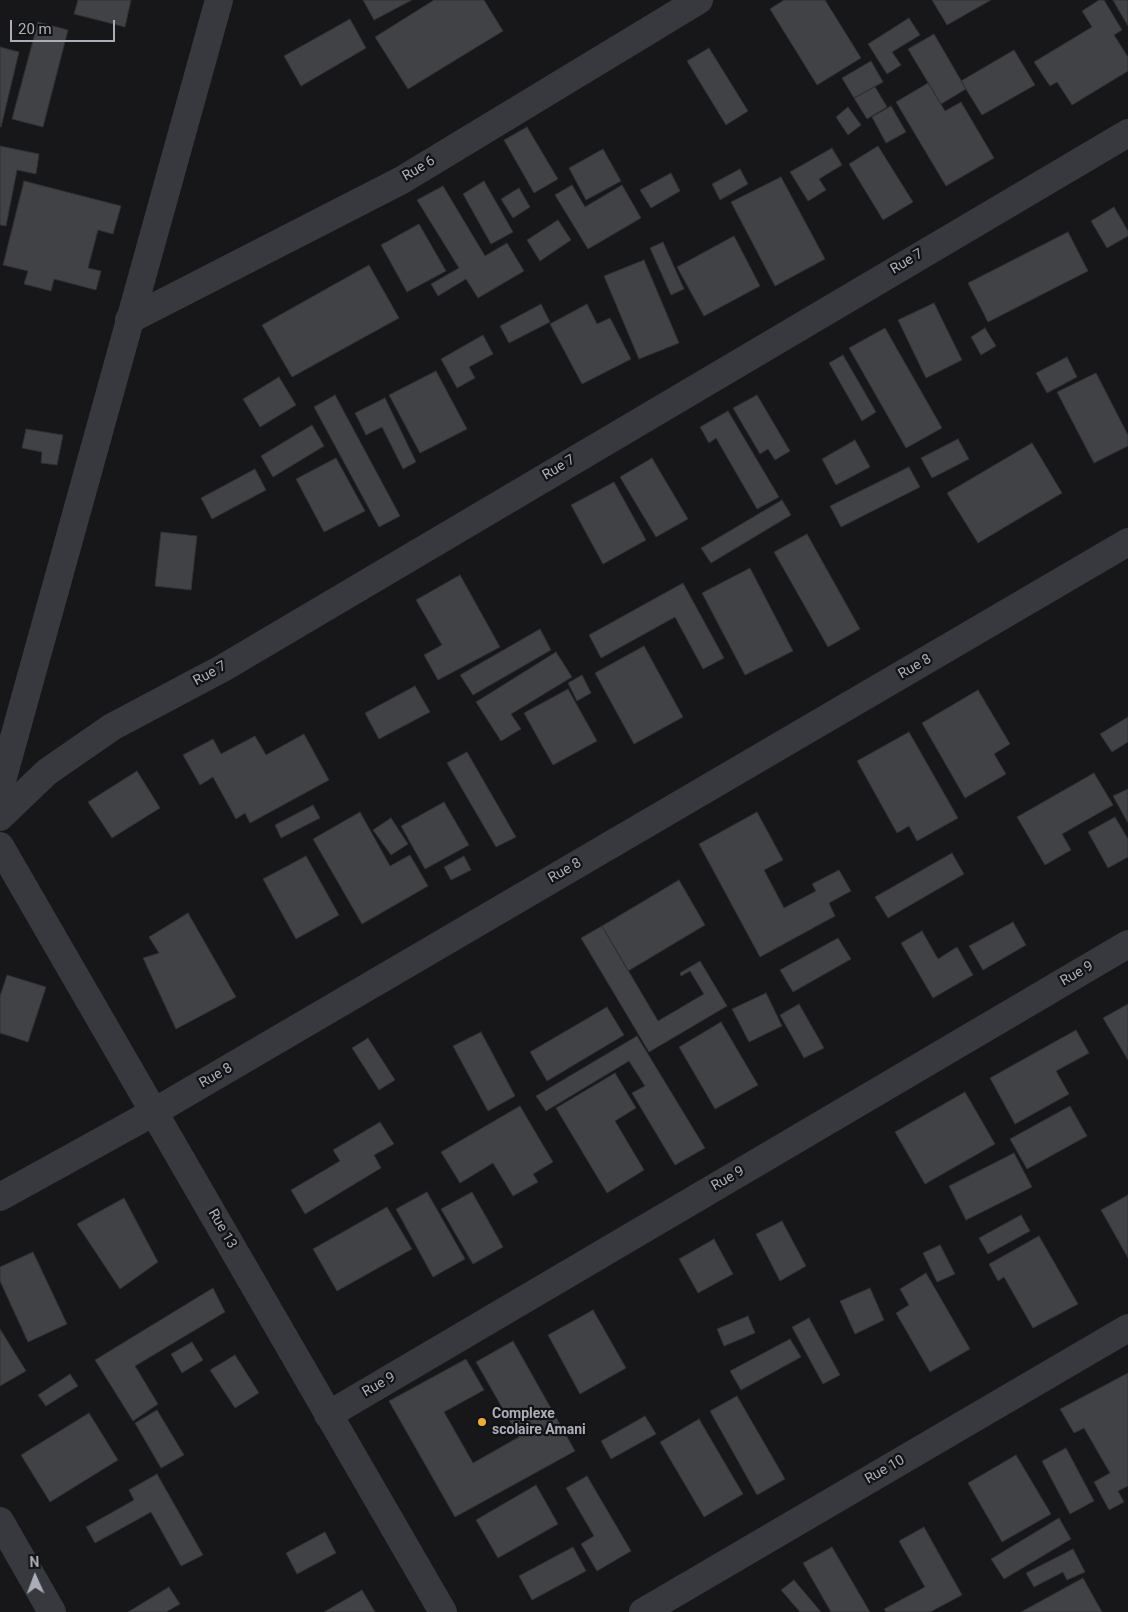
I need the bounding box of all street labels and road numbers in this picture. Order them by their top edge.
street label: Rue 6 [400,153,438,185]
street label: Rue 7 [888,246,926,278]
street label: Rue 7 [540,452,578,484]
street label: Rue 8 [896,651,934,683]
street label: Rue 7 [191,658,229,690]
street label: Rue 8 [546,855,584,887]
street label: Rue 9 [1058,958,1096,990]
street label: Rue 8 [197,1060,235,1092]
street label: Rue 9 [709,1163,747,1195]
street label: Rue 13 [204,1206,240,1252]
street label: Rue 9 [360,1369,398,1401]
street label: Rue 10 [862,1452,908,1488]

